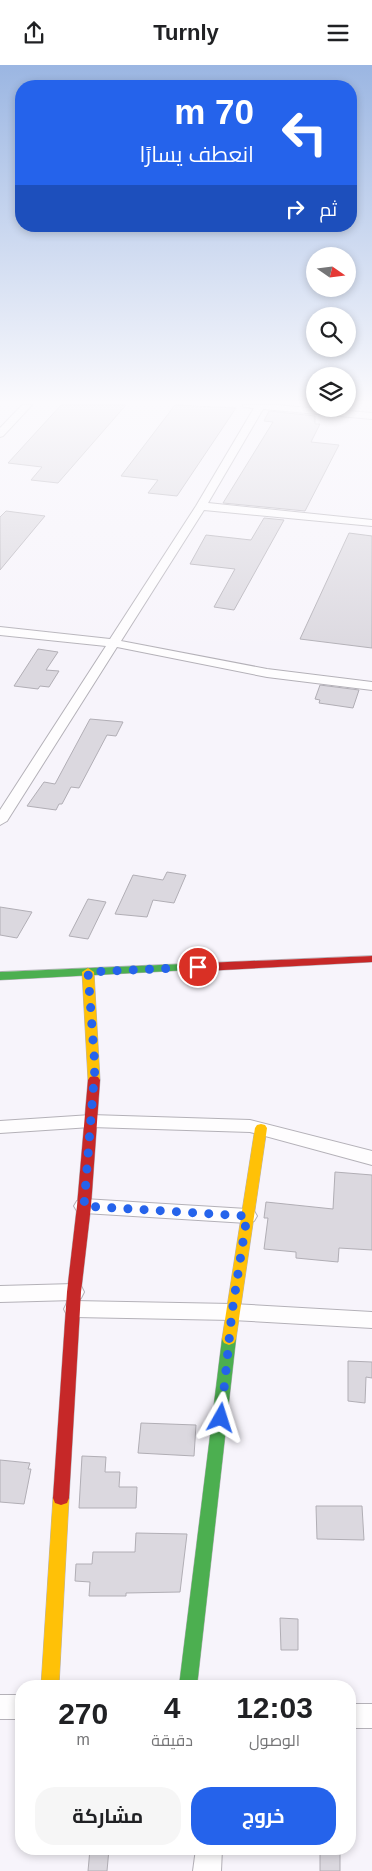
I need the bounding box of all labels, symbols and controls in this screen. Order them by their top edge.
icon: share [20,19,48,47]
icon: menu [324,19,352,47]
text: Turnly [153,20,219,45]
text: 70 m [174,92,254,131]
icon: left [272,100,337,165]
text: انعطف يسارًا [139,142,254,167]
icon: right [281,195,309,223]
text: ثم [319,199,337,220]
north arrow [306,247,356,297]
map controls [306,247,356,417]
button: search [306,307,356,357]
button: layers [306,367,356,417]
pin [177,946,219,988]
icon: arrive [184,953,212,981]
position arrow [194,1391,246,1443]
text: 4 [164,1691,181,1724]
text: 12:03 [236,1691,313,1724]
text: 270 [58,1697,108,1730]
text: m [77,1731,90,1748]
text: دقيقة [151,1732,193,1749]
text: الوصول [249,1732,300,1749]
button: مشاركة [35,1787,181,1845]
button: خروج [191,1787,336,1845]

